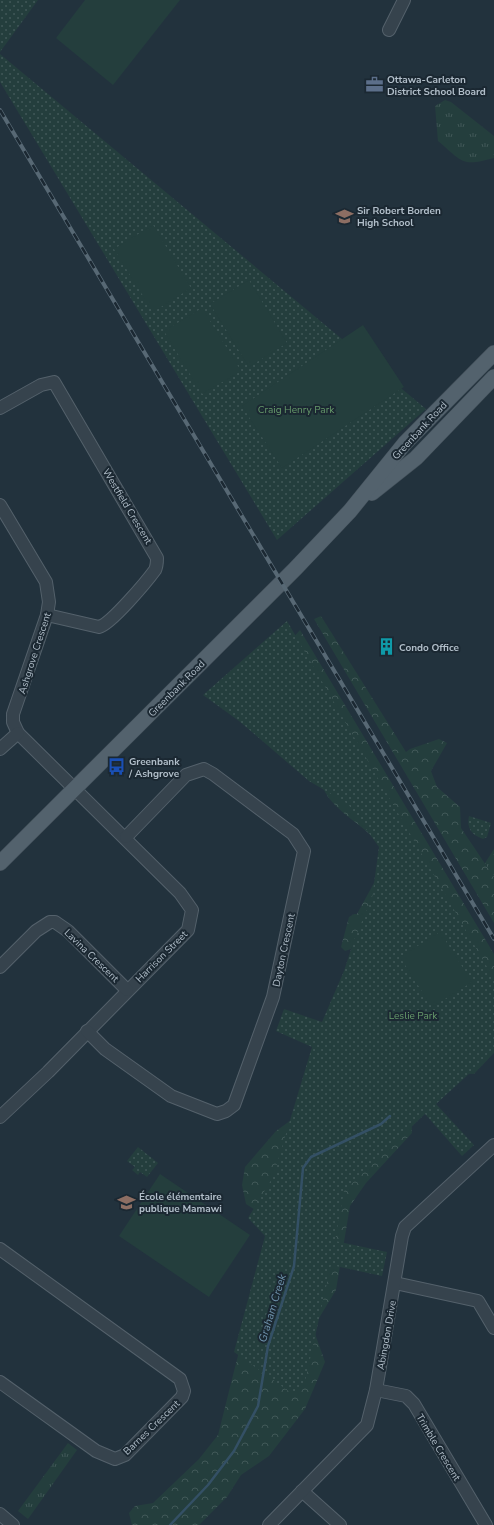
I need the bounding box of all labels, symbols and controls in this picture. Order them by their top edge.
place label: Ottawa-Carleton District School Board [387,73,486,99]
office icon: Ottawa-Carleton District School Board [364,75,384,95]
place label: Sir Robert Borden High School [357,204,441,230]
school or university icon: Sir Robert Borden High School [334,206,354,226]
street label: Greenbank Road [389,398,450,463]
park label: Craig Henry Park [258,403,335,417]
street label: Westfield Crescent [99,466,155,547]
street label: Ashgrove Crescent [15,610,55,696]
building icon: Condo Office [376,637,396,657]
place label: Condo Office [399,641,459,655]
street label: Greenbank Road [145,657,208,720]
place label: Greenbank / Ashgrove [128,755,180,781]
bus stop icon: Greenbank / Ashgrove [106,757,126,777]
street label: Dayton Crescent [269,912,299,988]
street label: Lavina Crescent [61,926,122,986]
street label: Harrison Street [133,927,191,986]
park label: Leslie Park [389,1009,438,1023]
place label: École élémentaire publique Mamawi [139,1190,222,1216]
school or university icon: École élémentaire publique Mamawi [116,1192,136,1212]
water label: Graham Creek [255,1272,290,1344]
street label: Abingdon Drive [374,1299,400,1371]
street label: Barnes Crescent [120,1397,183,1458]
street label: Trimble Crescent [413,1411,464,1484]

